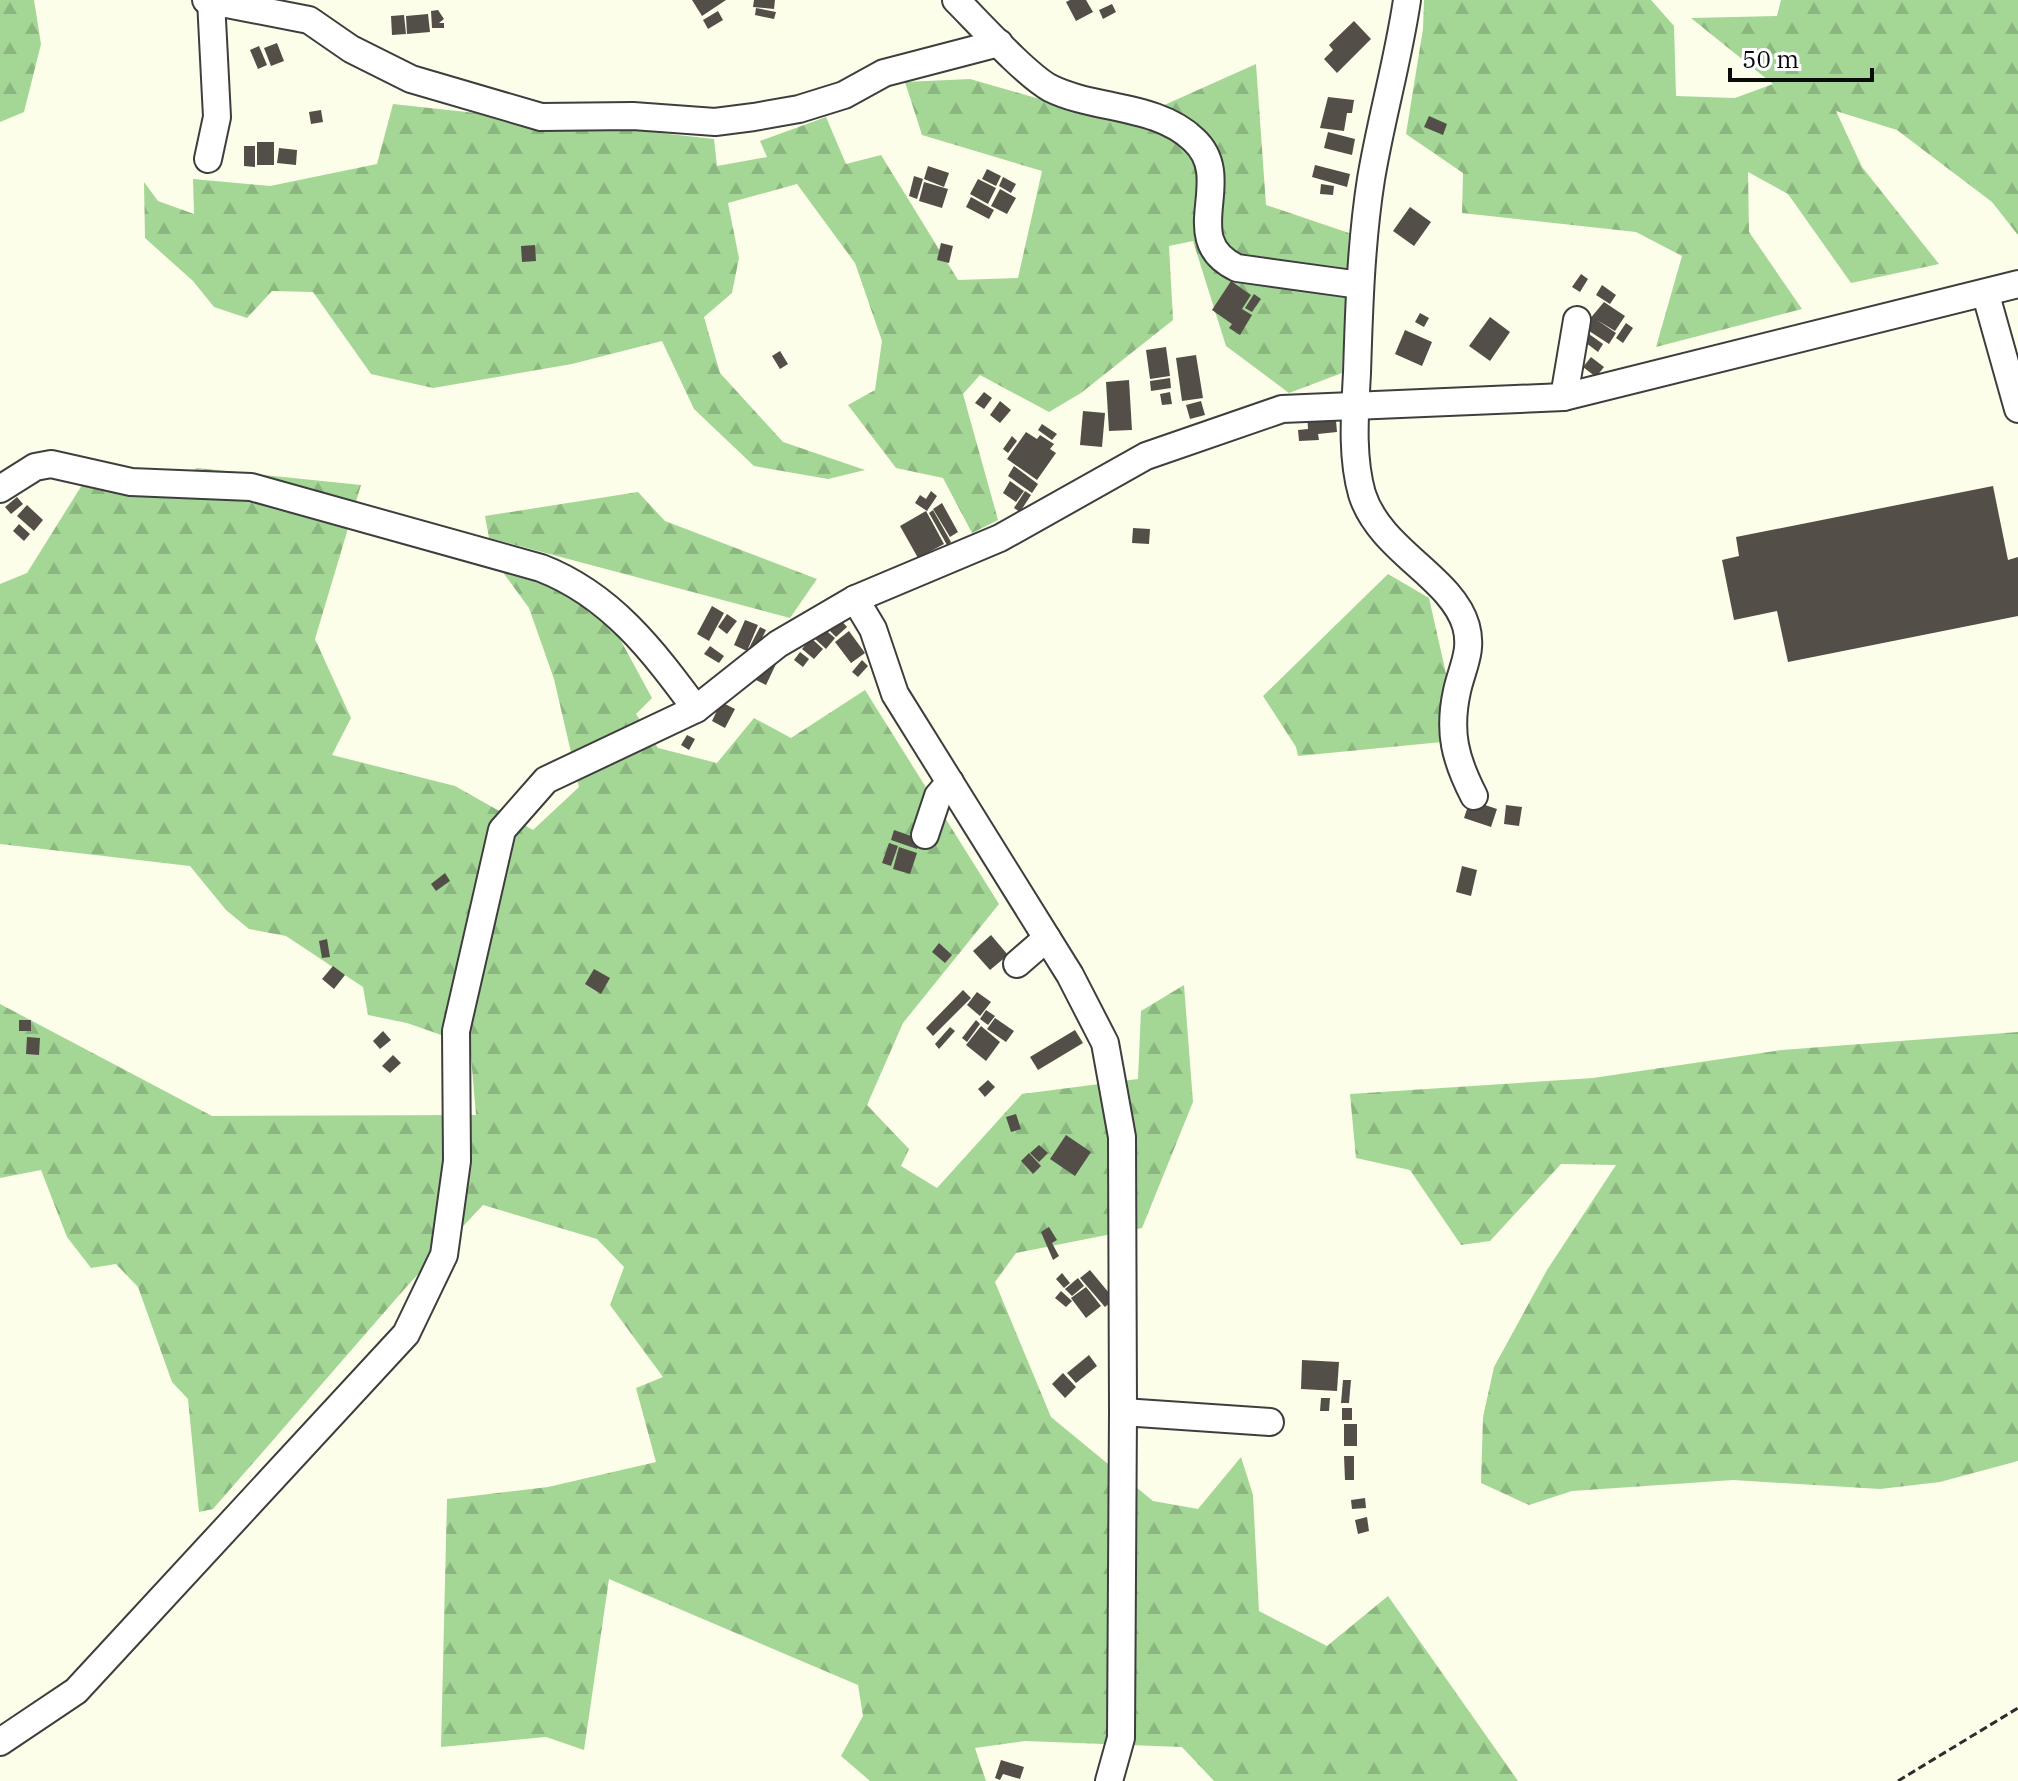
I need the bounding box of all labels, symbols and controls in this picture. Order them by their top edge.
scale bar [1730,32,1872,82]
text: 50 m [1742,43,1799,75]

